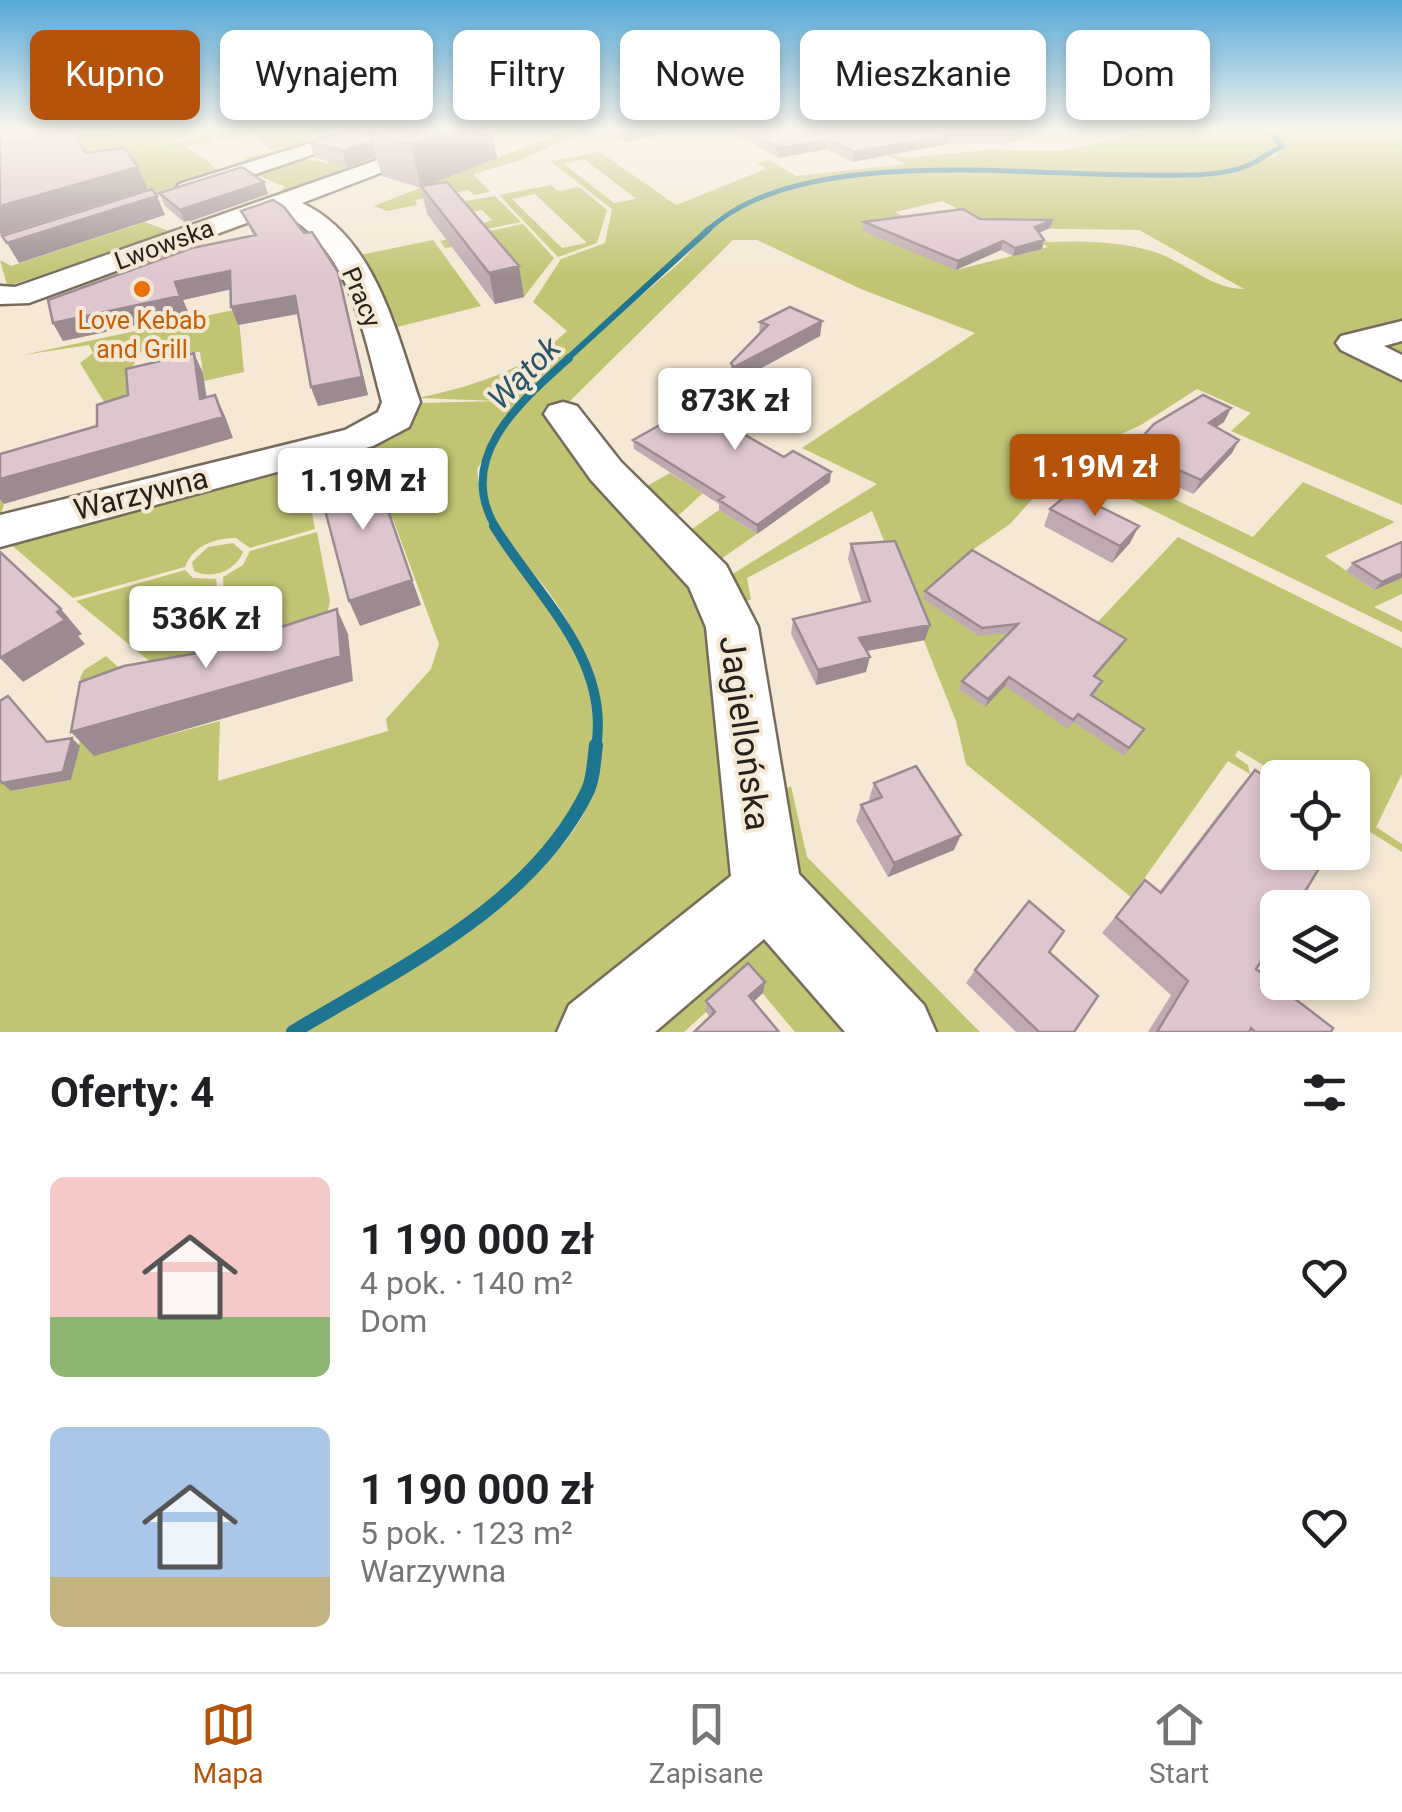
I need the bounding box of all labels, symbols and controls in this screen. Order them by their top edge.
chip: Kupno [30,30,200,120]
chip: Wynajem [220,30,433,120]
chip: Filtry [453,30,600,120]
chip: Nowe [620,30,780,120]
chip: Mieszkanie [800,30,1046,120]
chip: Dom [1066,30,1210,120]
street label: Lwowska [111,213,218,276]
street label: Pracy [336,263,387,332]
marker: Love Kebab and Grill [131,278,153,300]
place label: Love Kebab and Grill [77,306,207,364]
water label: Wątok [480,328,569,417]
pin: 873K zł [643,368,827,453]
text: 873K zł [680,381,790,419]
pin: 1.19M zł [992,434,1198,519]
text: 1.19M zł [1032,447,1158,485]
pin: 1.19M zł [260,448,466,533]
street label: Warzywna [70,460,212,527]
text: 1.19M zł [300,461,426,499]
pin: 536K zł [114,586,298,671]
text: 536K zł [151,599,261,637]
street label: Jagiellońska [711,633,778,833]
map controls [1260,760,1370,1000]
button: locate [1260,760,1370,870]
button: layers [1260,890,1370,1000]
icon: filters [1297,1065,1352,1120]
text: Oferty: 4 [50,1068,214,1117]
text: 1 190 000 zł [360,1215,594,1264]
icon: home [130,1217,250,1337]
icon: heart [1297,1250,1352,1305]
text: 4 pok. · 140 m² [360,1264,573,1302]
text: Dom [360,1302,427,1340]
text: 1 190 000 zł [360,1465,594,1514]
icon: home [130,1467,250,1587]
icon: heart [1297,1500,1352,1555]
text: 5 pok. · 123 m² [360,1514,573,1552]
text: Warzywna [360,1552,506,1590]
tab: Mapa [193,1697,263,1790]
tab: Zapisane [649,1697,763,1790]
tab: Start [1149,1697,1209,1790]

